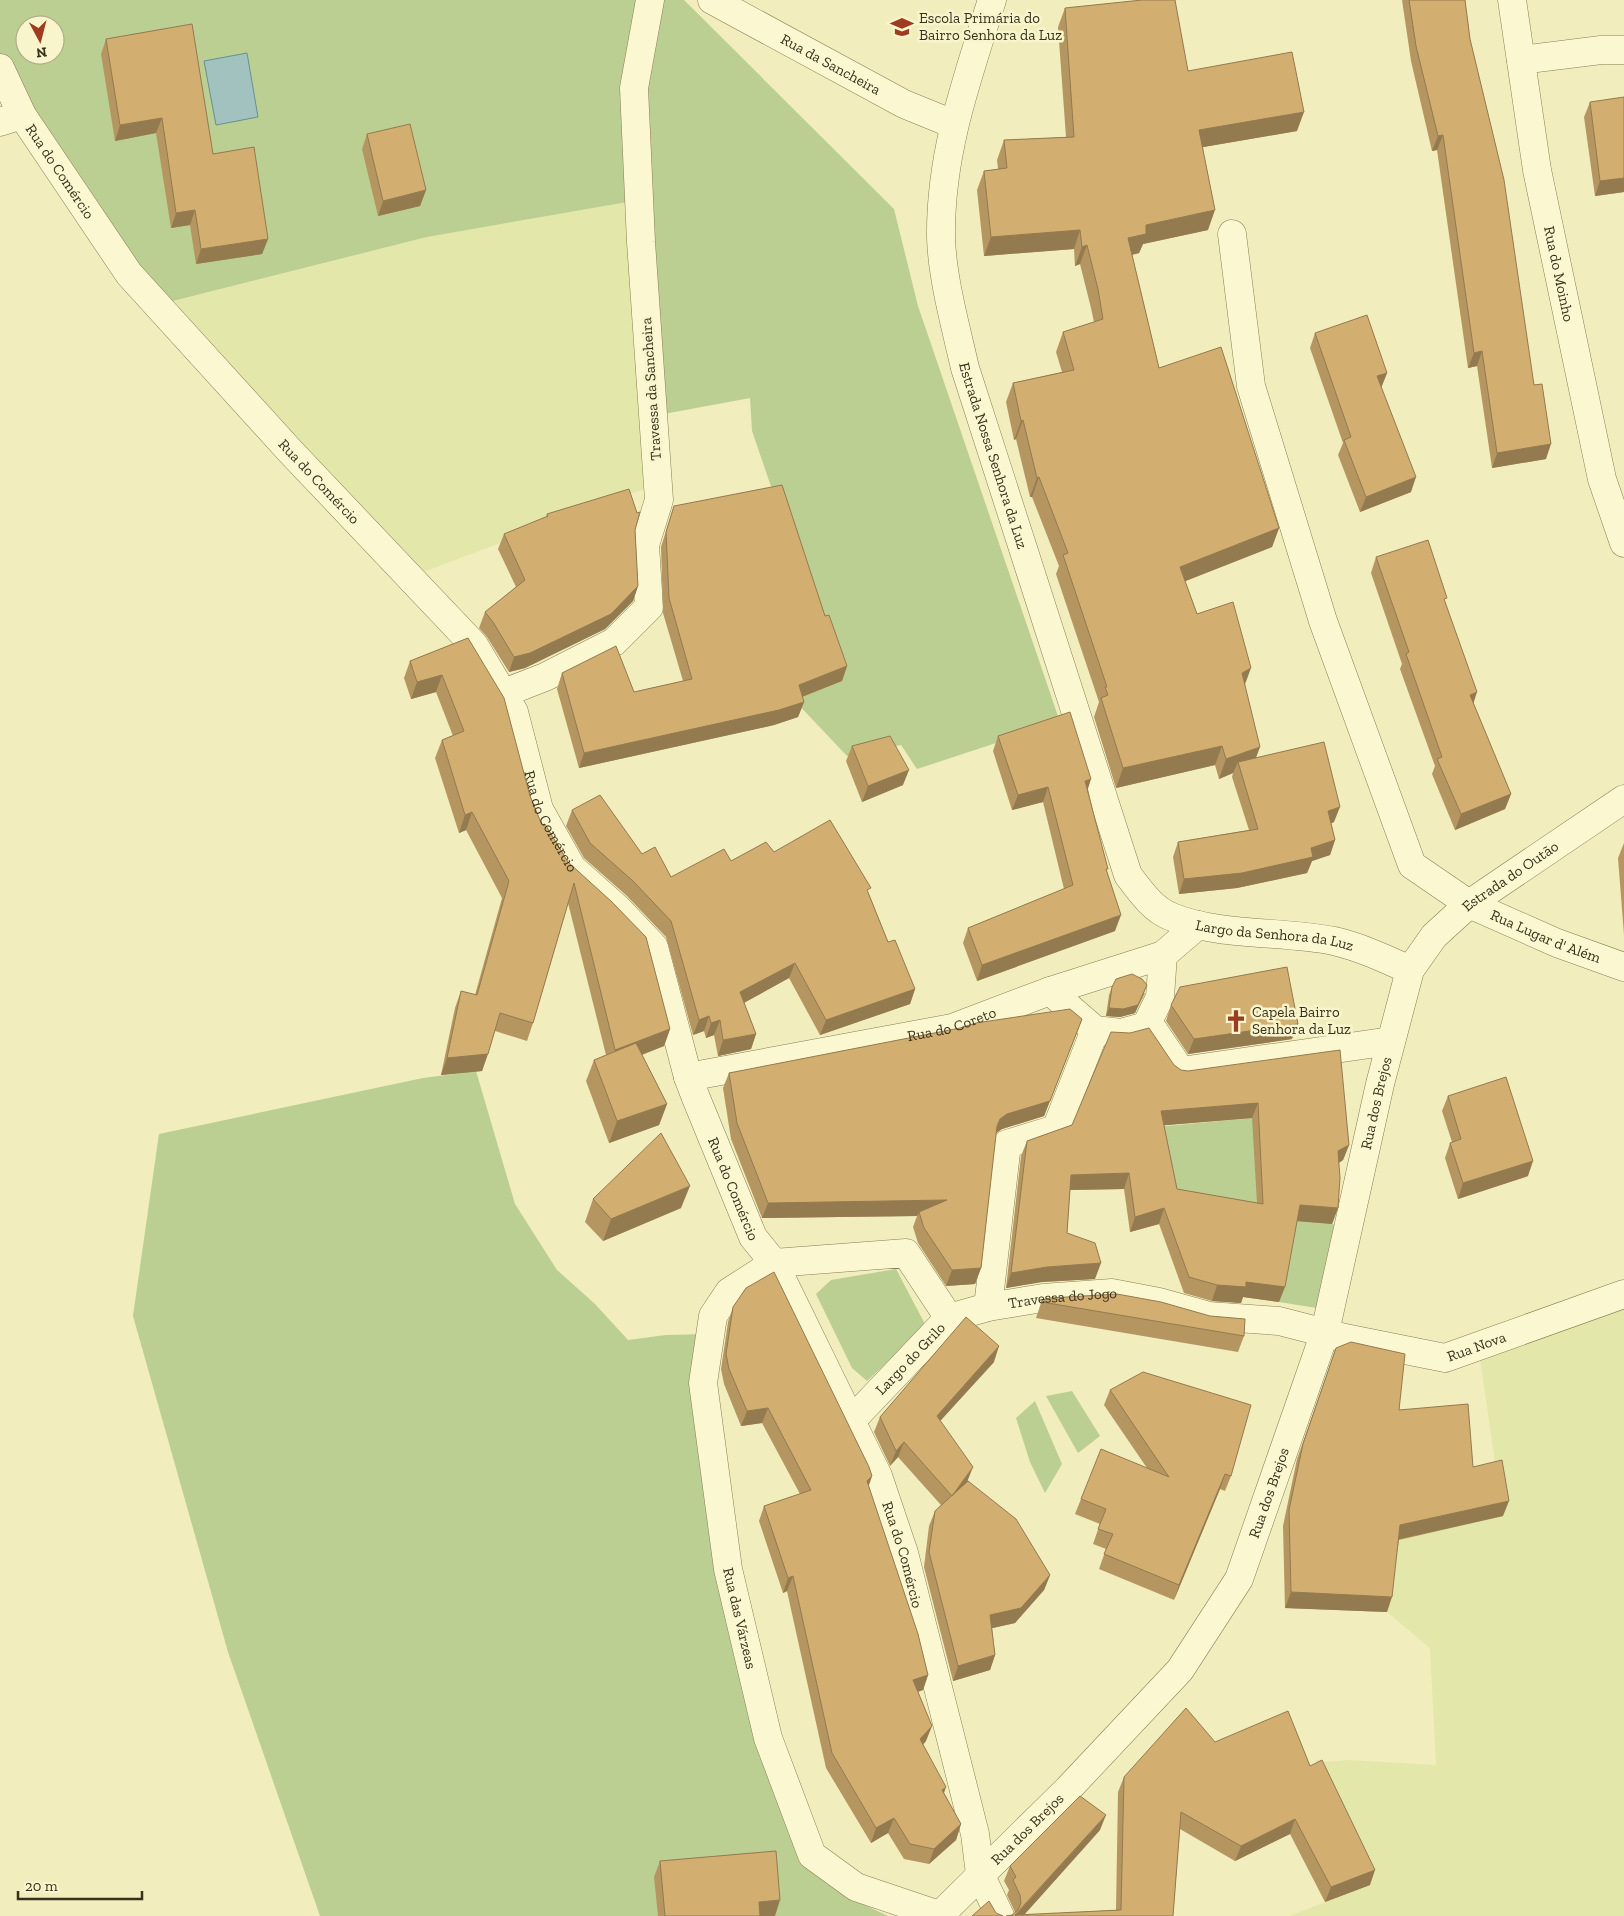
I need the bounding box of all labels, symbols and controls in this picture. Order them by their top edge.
place label: Escola Primária do Bairro Senhora da Luz [919,9,1062,44]
school or university icon: Escola Primária do Bairro Senhora da Luz [889,14,915,40]
north arrow [15,15,65,65]
street label: Rua da Sancheira [777,30,884,99]
text: N [35,43,48,62]
street label: Rua do Comércio [22,121,98,223]
street label: Rua do Moinho [1540,224,1578,324]
street label: Travessa da Sancheira [637,317,665,461]
street label: Estrada Nossa Senhora da Luz [955,361,1032,551]
street label: Rua do Comércio [275,435,364,528]
street label: Rua do Comércio [520,768,582,875]
street label: Estrada do Outão [1458,837,1562,915]
street label: Rua Lugar d' Além [1488,906,1603,967]
street label: Largo da Senhora da Luz [1194,916,1356,955]
street label: Rua do Coreto [906,1003,999,1045]
place label: Capela Bairro Senhora da Luz [1252,1003,1351,1038]
church icon: Capela Bairro Senhora da Luz [1223,1008,1249,1034]
street label: Rua dos Brejos [1357,1055,1396,1151]
street label: Rua do Comércio [704,1134,763,1244]
street label: Travessa do Jogo [1007,1284,1119,1313]
street label: Largo do Grilo [872,1319,949,1399]
street label: Rua Nova [1445,1328,1508,1366]
street label: Rua dos Brejos [1245,1445,1293,1541]
street label: Rua do Comércio [878,1499,927,1610]
street label: Rua das Várzeas [719,1566,760,1671]
street label: Rua dos Brejos [987,1789,1067,1869]
scale bar [18,1868,141,1900]
text: 20 m [25,1877,58,1895]

